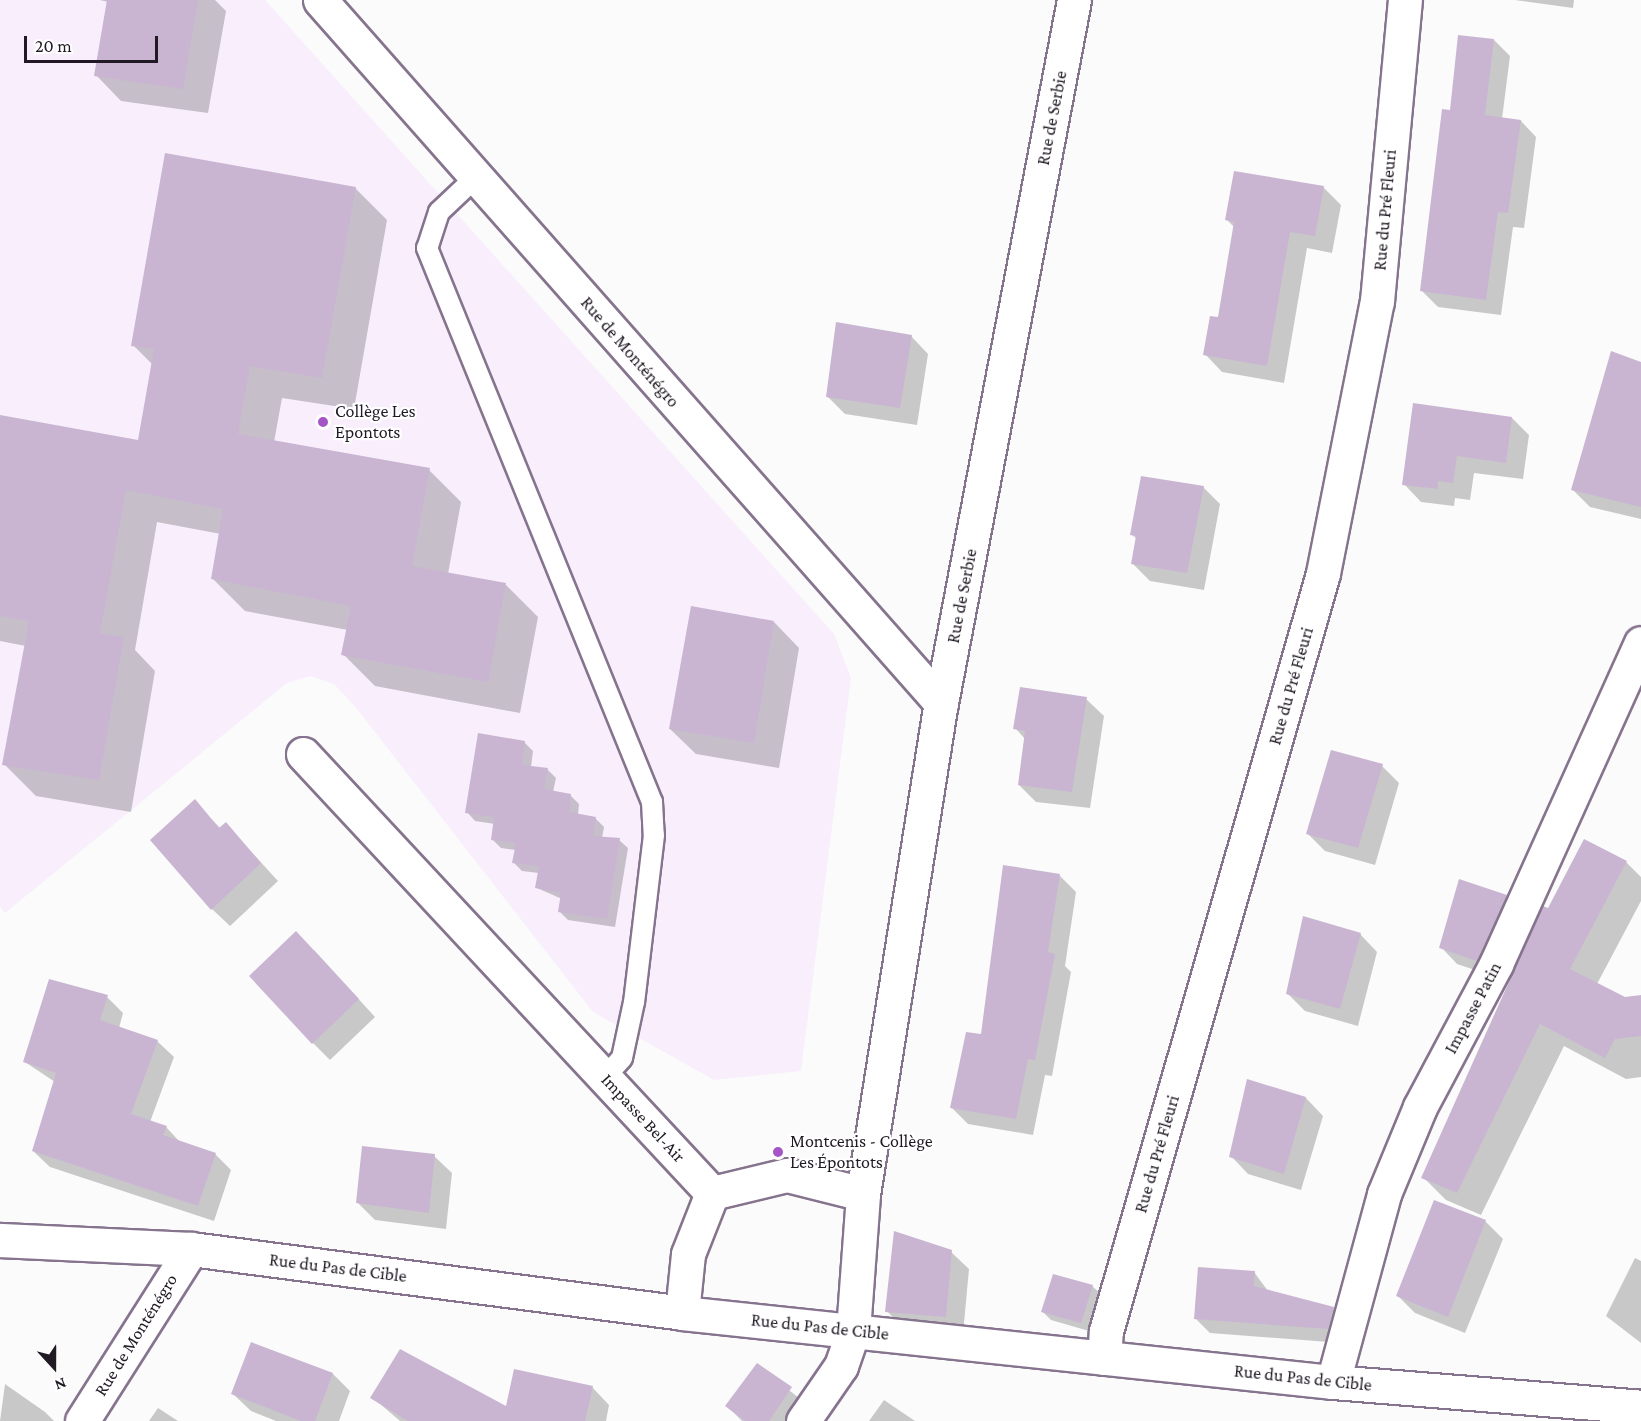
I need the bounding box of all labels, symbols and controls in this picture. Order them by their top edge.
scale bar [27,24,160,62]
text: 20 m [35,36,72,56]
street label: Rue de Serbie [1032,69,1072,167]
street label: Rue du Pré Fleuri [1369,149,1401,271]
street label: Rue de Monténégro [576,292,684,412]
place label: Collège Les Epontots [335,401,416,444]
marker: Collège Les Epontots [316,415,330,429]
street label: Rue de Serbie [942,547,982,645]
street label: Rue du Pré Fleuri [1264,625,1318,747]
street label: Impasse Patin [1440,959,1506,1057]
street label: Impasse Bel-Air [596,1069,690,1167]
street label: Rue du Pré Fleuri [1130,1093,1184,1215]
place label: Montcenis - Collège Les Épontots [790,1131,933,1174]
marker: Montcenis - Collège Les Épontots [771,1145,785,1159]
street label: Rue du Pas de Cible [268,1249,408,1287]
street label: Rue de Monténégro [90,1270,182,1400]
street label: Rue du Pas de Cible [750,1309,890,1345]
north arrow [24,1337,84,1397]
street label: Rue du Pas de Cible [1233,1360,1373,1396]
text: N [52,1374,69,1394]

